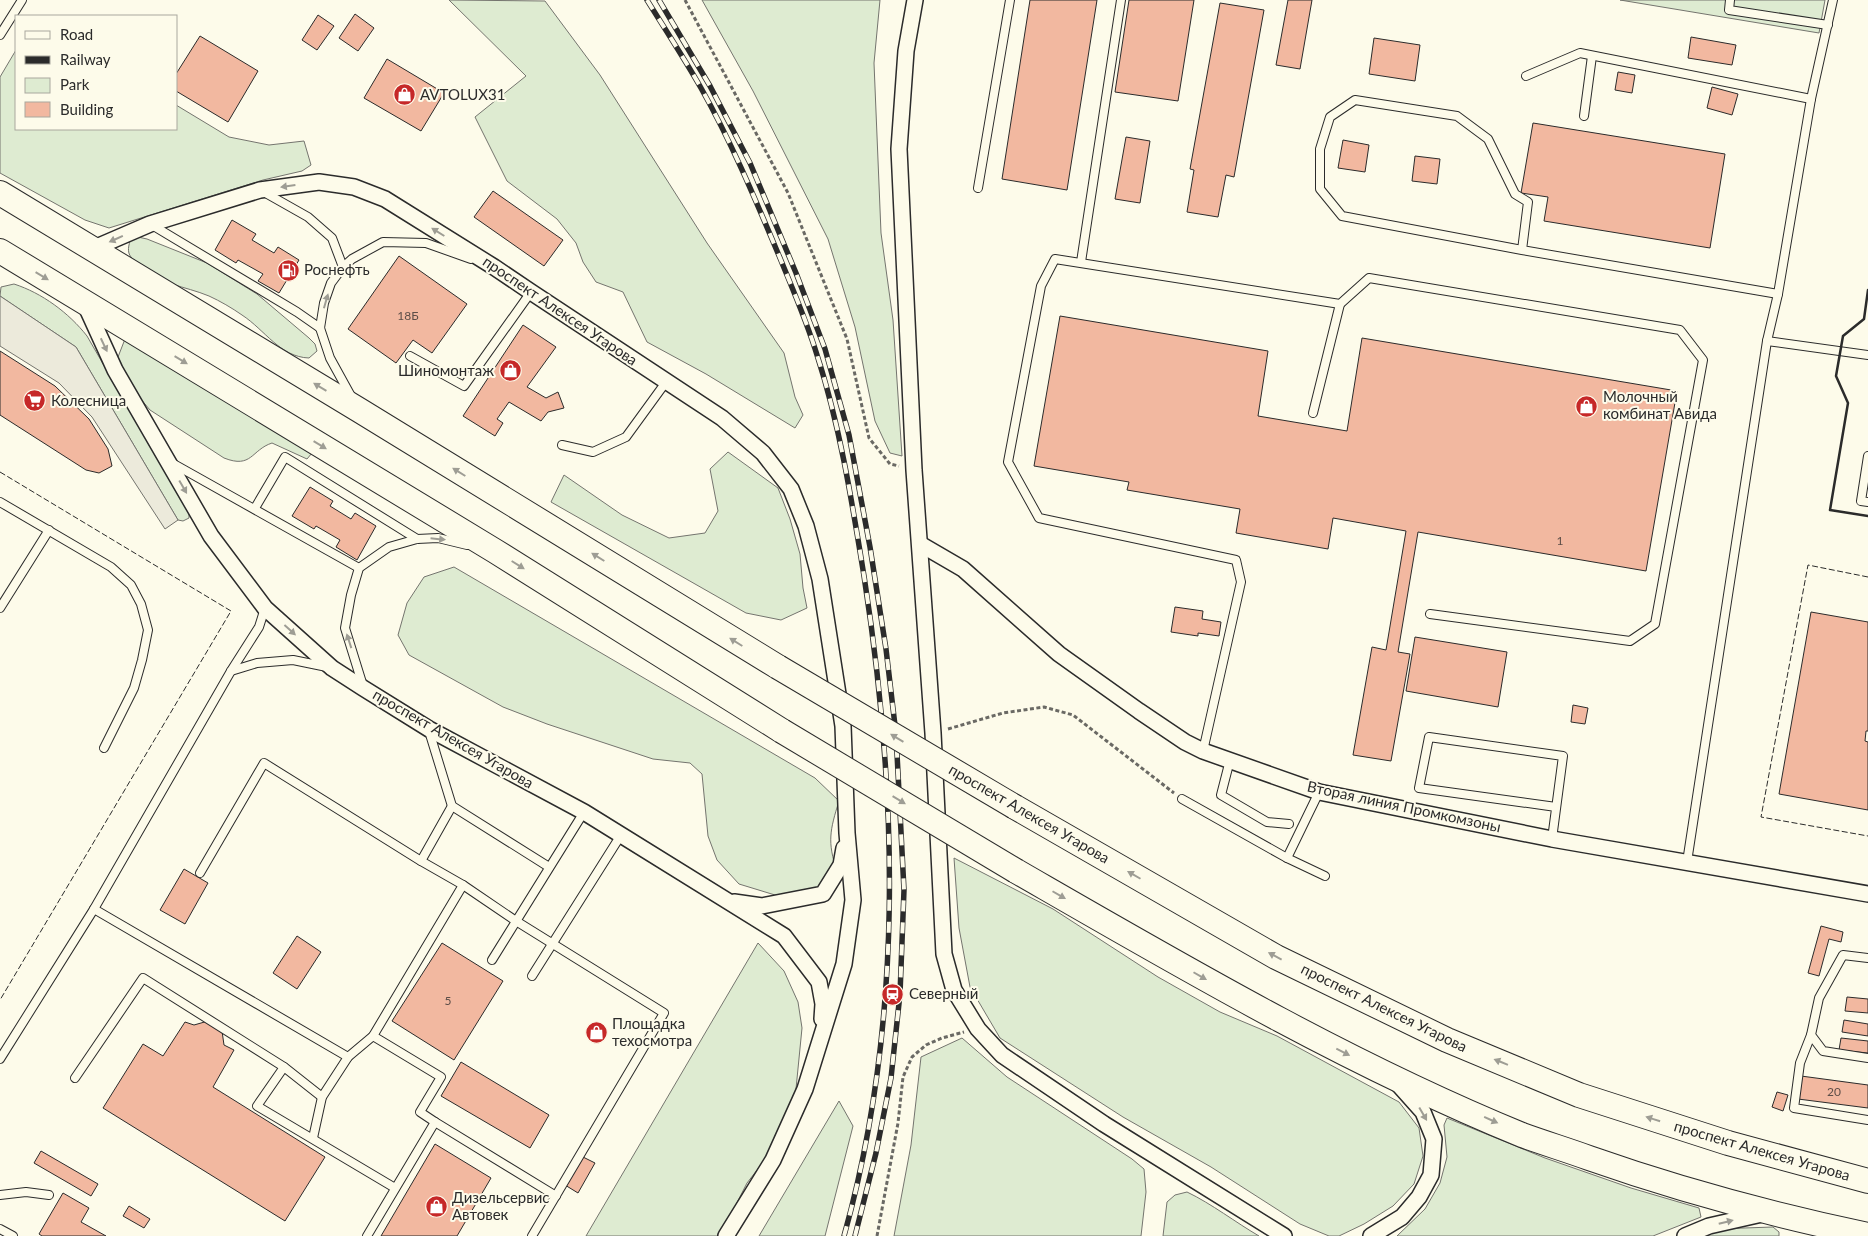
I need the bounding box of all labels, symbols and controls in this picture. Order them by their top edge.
legend [15,15,178,130]
text: Road [60,25,93,43]
text: Railway [60,50,111,68]
text: Park [60,75,90,93]
shop icon: AVTOLUX31 [392,83,416,107]
place label: AVTOLUX31 [420,85,505,103]
text: Building [60,100,113,118]
one-way arrow [280,182,296,190]
one-way arrow [432,227,445,236]
one-way arrow [109,235,123,243]
street label: проспект Алексея Угарова [480,252,641,369]
fuel station icon: Роснефть [276,258,300,282]
place label: Роснефть [304,260,370,278]
one-way arrow [35,271,48,281]
one-way arrow [322,293,330,308]
house number: 18Б [397,308,419,323]
one-way arrow [100,338,108,352]
one-way arrow [174,356,187,365]
shop icon: Шиномонтаж [498,359,522,383]
place label: Шиномонтаж [398,361,494,379]
one-way arrow [314,383,327,392]
place label: Молочный комбинат Авида [1603,387,1717,422]
supermarket icon: Колесница [23,389,47,413]
place label: Колесница [51,391,126,409]
shop icon: Молочный комбинат Авида [1575,394,1599,418]
one-way arrow [313,440,326,449]
one-way arrow [452,467,466,476]
one-way arrow [178,481,187,494]
house number: 1 [1557,533,1564,548]
one-way arrow [430,535,446,543]
one-way arrow [591,552,604,561]
one-way arrow [512,561,525,570]
one-way arrow [283,625,296,636]
one-way arrow [345,634,352,649]
one-way arrow [730,637,743,646]
street label: проспект Алексея Угарова [370,685,537,792]
one-way arrow [891,733,904,742]
street label: проспект Алексея Угарова [946,760,1113,867]
street label: Вторая линия Промкомзоны [1306,777,1503,835]
one-way arrow [892,796,905,805]
one-way arrow [1126,871,1141,879]
one-way arrow [1051,891,1066,899]
one-way arrow [1268,951,1282,960]
street label: проспект Алексея Угарова [1299,959,1470,1055]
one-way arrow [1192,972,1207,980]
station icon: Северный [881,982,905,1006]
place label: Северный [909,984,978,1002]
house number: 5 [445,993,452,1008]
place label: Площадка техосмотра [612,1014,692,1049]
shop icon: Площадка техосмотра [584,1021,608,1045]
one-way arrow [1336,1048,1351,1056]
one-way arrow [1494,1058,1508,1066]
house number: 20 [1827,1084,1841,1099]
one-way arrow [1419,1107,1427,1122]
one-way arrow [1645,1115,1660,1123]
street label: проспект Алексея Угарова [1672,1116,1852,1184]
one-way arrow [1484,1117,1498,1125]
place label: Дизельсервис Автовек [452,1188,549,1223]
shop icon: Дизельсервис Автовек [424,1195,448,1219]
one-way arrow [1718,1218,1733,1226]

